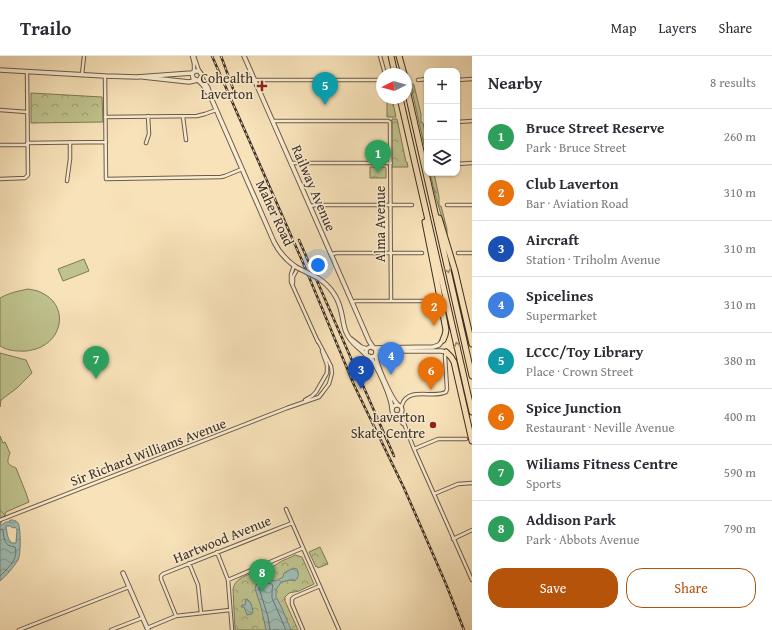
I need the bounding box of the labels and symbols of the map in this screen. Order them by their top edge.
place label: Cohealth Laverton [200,68,253,104]
north arrow [376,68,412,104]
pin: 5 [312,72,338,105]
marker: Cohealth Laverton [256,80,268,92]
pin: 1 [365,140,391,173]
street label: Railway Avenue [287,142,341,235]
street label: Maher Road [251,177,299,250]
street label: Alma Avenue [370,185,390,262]
your location [308,255,328,275]
one-way arrow [444,267,452,274]
pin: 2 [421,293,447,326]
pin: 4 [378,342,404,375]
one-way arrow [453,342,461,348]
pin: 7 [83,346,109,379]
pin: 3 [348,356,374,389]
pin: 6 [418,357,444,390]
place label: Laverton Skate Centre [351,407,425,443]
street label: Sir Richard Williams Avenue [67,413,229,491]
marker: Laverton Skate Centre [428,420,438,430]
street label: Hartwood Avenue [170,510,274,568]
pin: 8 [249,559,275,592]

